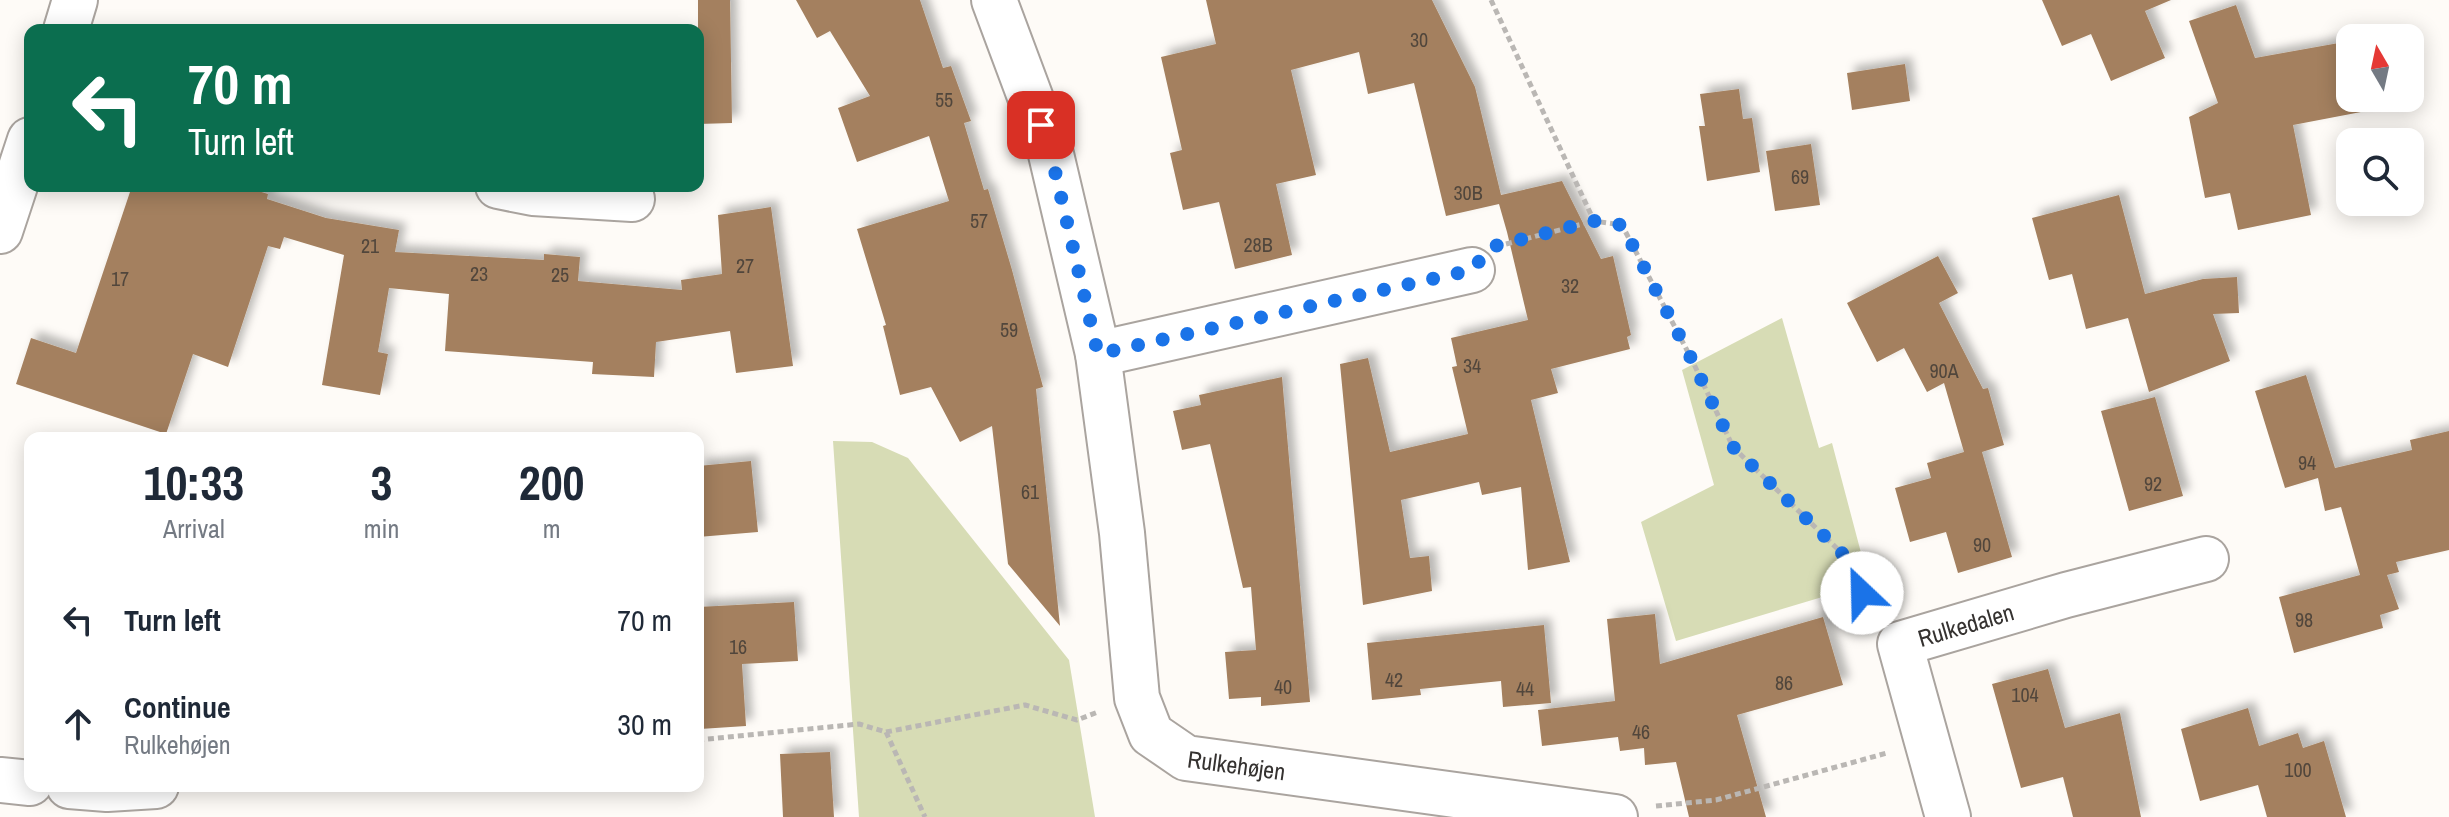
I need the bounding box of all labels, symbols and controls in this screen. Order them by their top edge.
north arrow [2336,24,2424,112]
map controls [2336,24,2424,216]
house number: 30 [1410,26,1428,53]
text: 70 m [188,46,293,121]
icon: left [56,56,160,160]
house number: 55 [935,86,953,113]
pin [1007,91,1075,159]
icon: arrive [1019,103,1063,147]
text: Turn left [188,118,294,166]
button: search [2336,128,2424,216]
house number: 69 [1791,163,1809,190]
house number: 30B [1453,179,1483,206]
house number: 57 [970,207,988,234]
house number: 28B [1243,231,1273,258]
house number: 21 [361,232,379,259]
house number: 27 [736,252,754,279]
house number: 23 [470,260,488,287]
house number: 25 [551,261,569,288]
house number: 17 [111,265,129,292]
house number: 32 [1561,272,1579,299]
house number: 59 [1000,316,1018,343]
house number: 34 [1463,352,1481,379]
house number: 90A [1929,357,1959,384]
house number: 94 [2298,449,2316,476]
text: 10:33 [144,450,244,515]
text: 3 [371,450,392,515]
text: 200 [519,450,584,515]
house number: 92 [2144,470,2162,497]
house number: 61 [1021,478,1039,505]
text: Arrival [163,511,225,546]
text: min [364,511,399,546]
text: m [543,511,561,546]
house number: 90 [1973,531,1991,558]
position arrow [1820,551,1904,635]
street label: Rulkedalen [1914,595,2017,654]
icon: left [56,598,100,642]
text: Turn left [124,600,221,640]
text: 70 m [617,600,672,640]
house number: 98 [2295,606,2313,633]
house number: 16 [729,633,747,660]
house number: 42 [1385,666,1403,693]
house number: 86 [1775,669,1793,696]
house number: 40 [1274,673,1292,700]
house number: 44 [1516,675,1534,702]
house number: 104 [2011,681,2039,708]
text: Continue [124,687,231,727]
icon: ahead [56,702,100,746]
text: 30 m [617,704,672,744]
house number: 46 [1632,718,1650,745]
text: Rulkehøjen [124,727,231,762]
street label: Rulkehøjen [1186,742,1287,788]
house number: 100 [2284,756,2312,783]

